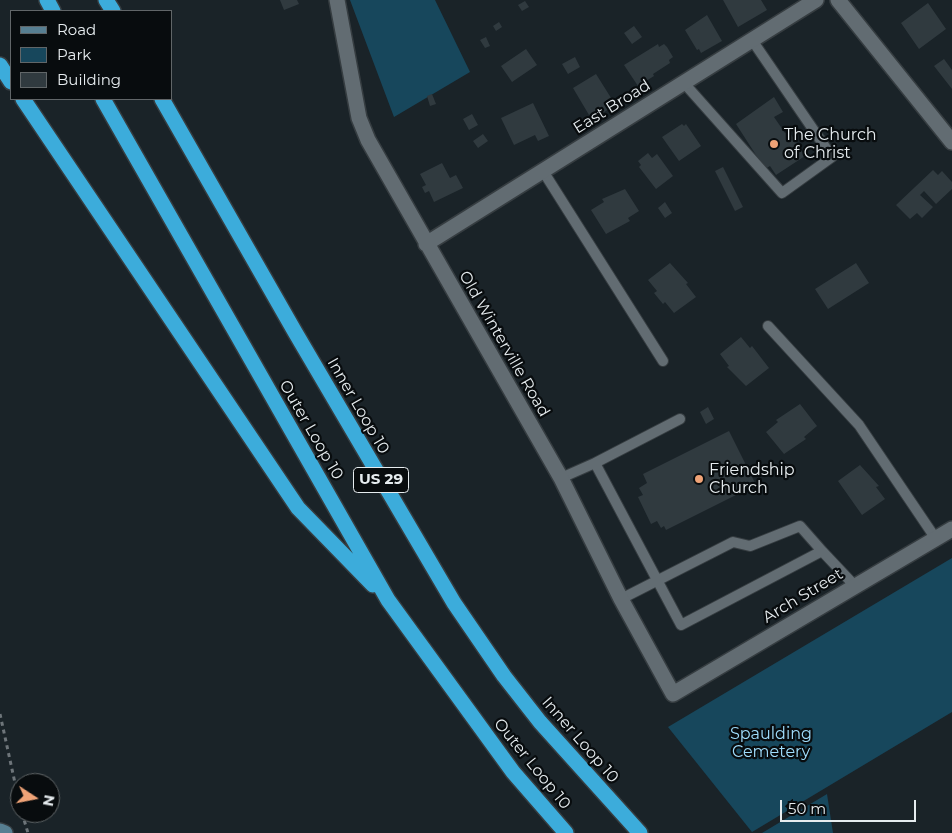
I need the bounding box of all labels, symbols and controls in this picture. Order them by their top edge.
legend [10,10,172,100]
text: Road [57,20,96,39]
text: Park [57,45,91,64]
text: Building [57,70,121,89]
street label: East Broad [570,76,654,138]
place label: The Church of Christ [784,125,877,163]
marker: The Church of Christ [768,138,780,150]
street label: Old Winterville Road [454,268,554,420]
street label: Inner Loop 10 [323,355,393,457]
street label: Outer Loop 10 [275,377,347,483]
place label: Friendship Church [709,460,795,498]
road number: US 29 [354,468,408,492]
marker: Friendship Church [693,473,705,485]
street label: Arch Street [760,565,846,627]
street label: Inner Loop 10 [537,693,623,787]
street label: Outer Loop 10 [489,715,575,813]
park label: Spaulding Cemetery [730,724,812,762]
north arrow [10,773,60,823]
scale bar [782,790,918,822]
text: N [39,793,59,808]
text: 50 m [788,799,826,818]

